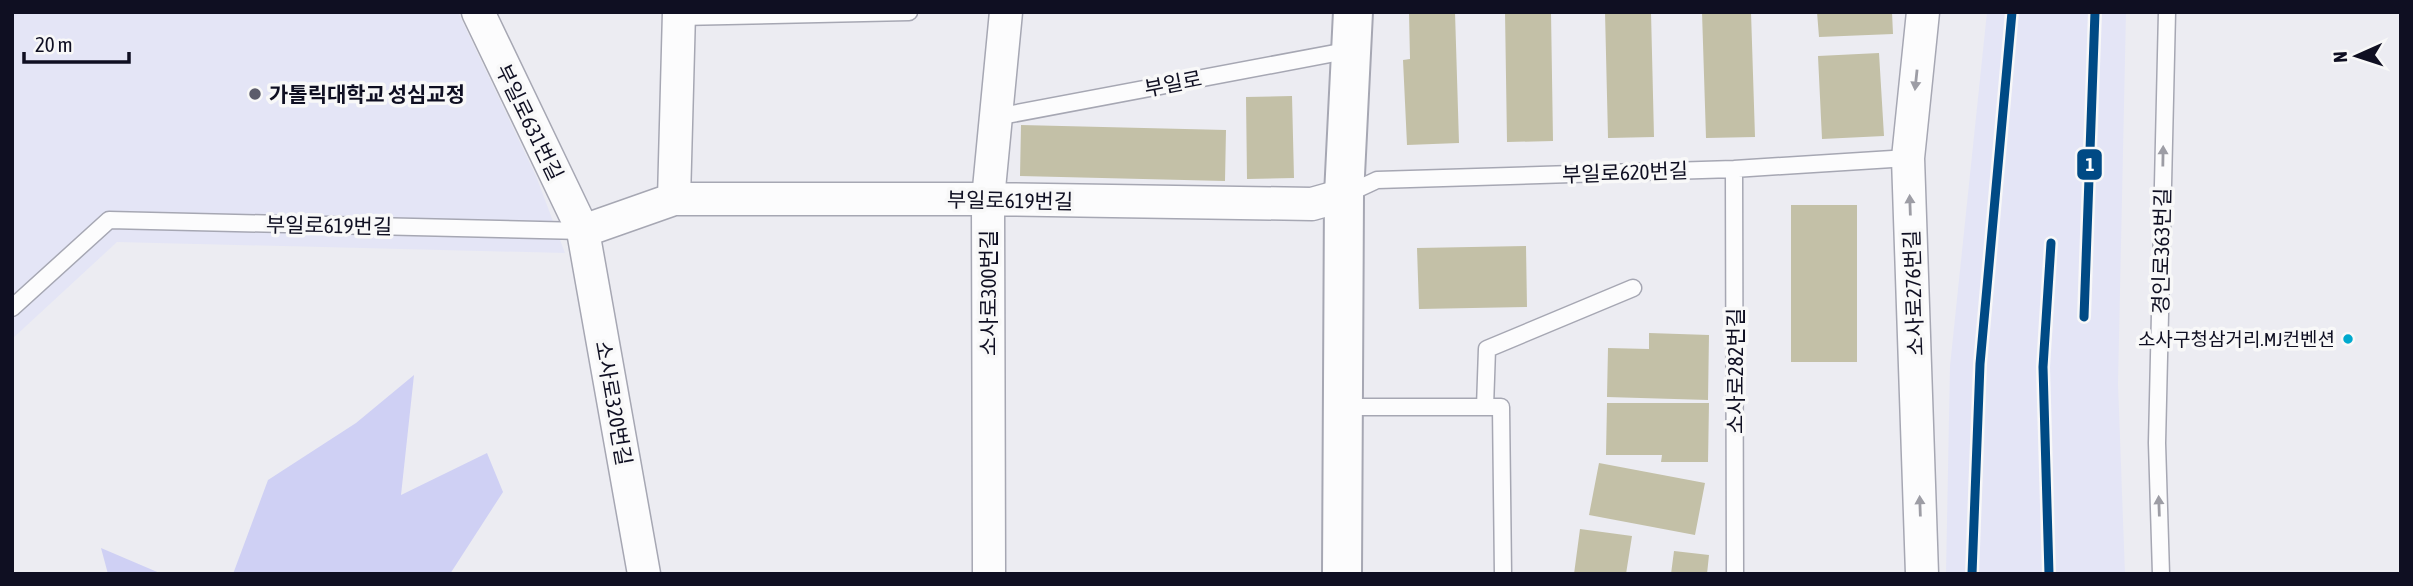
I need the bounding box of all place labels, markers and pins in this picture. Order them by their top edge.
place label: 가톨릭대학교 성심교정 [269,82,465,106]
marker: 가톨릭대학교 성심교정 [247,86,263,102]
place label: 소사구청삼거리.MJ컨벤션 [2138,328,2335,350]
marker: 소사구청삼거리.MJ컨벤션 [2341,332,2355,346]

